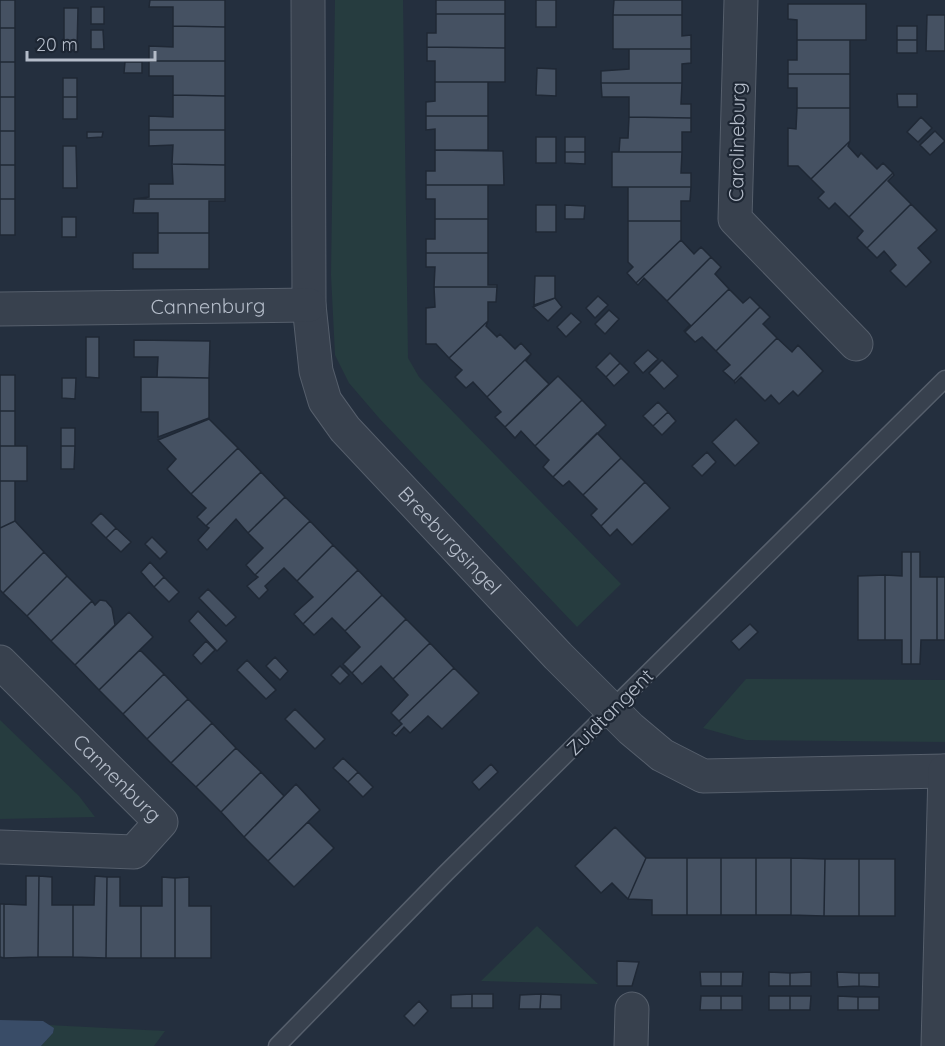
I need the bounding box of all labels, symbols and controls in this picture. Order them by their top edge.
scale bar [27,24,154,62]
text: 20 m [36,33,78,56]
street label: Carolineburg [723,82,750,202]
street label: Cannenburg [151,293,265,319]
street label: Breeburgsingel [393,481,507,600]
street label: Zuidtangent [561,663,658,760]
street label: Cannenburg [68,729,167,827]

